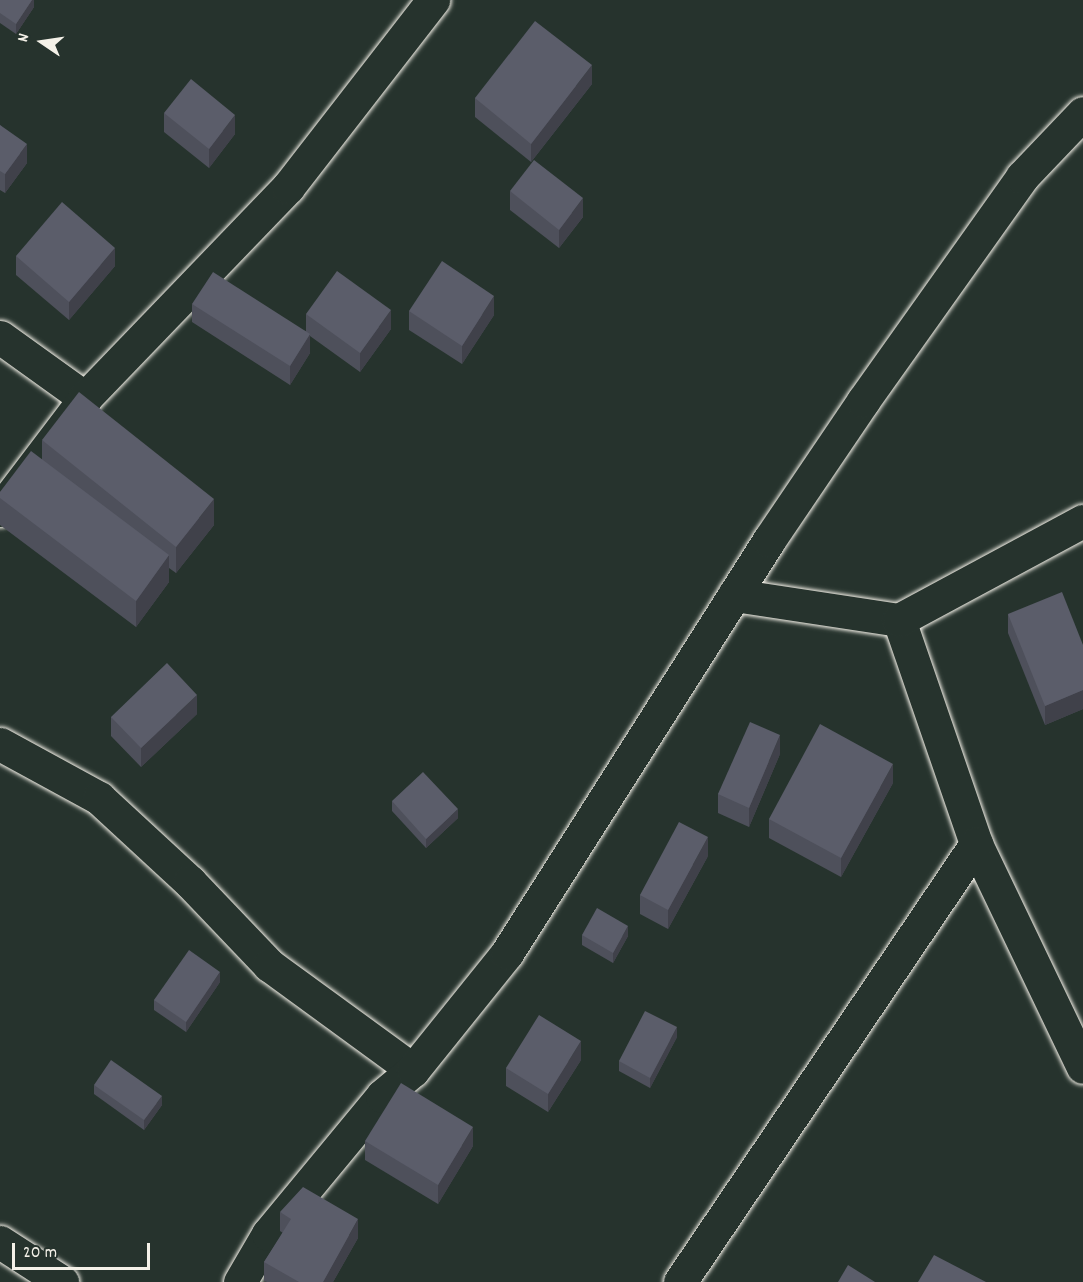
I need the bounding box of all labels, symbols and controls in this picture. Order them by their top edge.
north arrow [12,12,72,72]
text: N [12,31,36,44]
scale bar [15,1231,153,1269]
text: 20 m [23,1241,57,1266]

